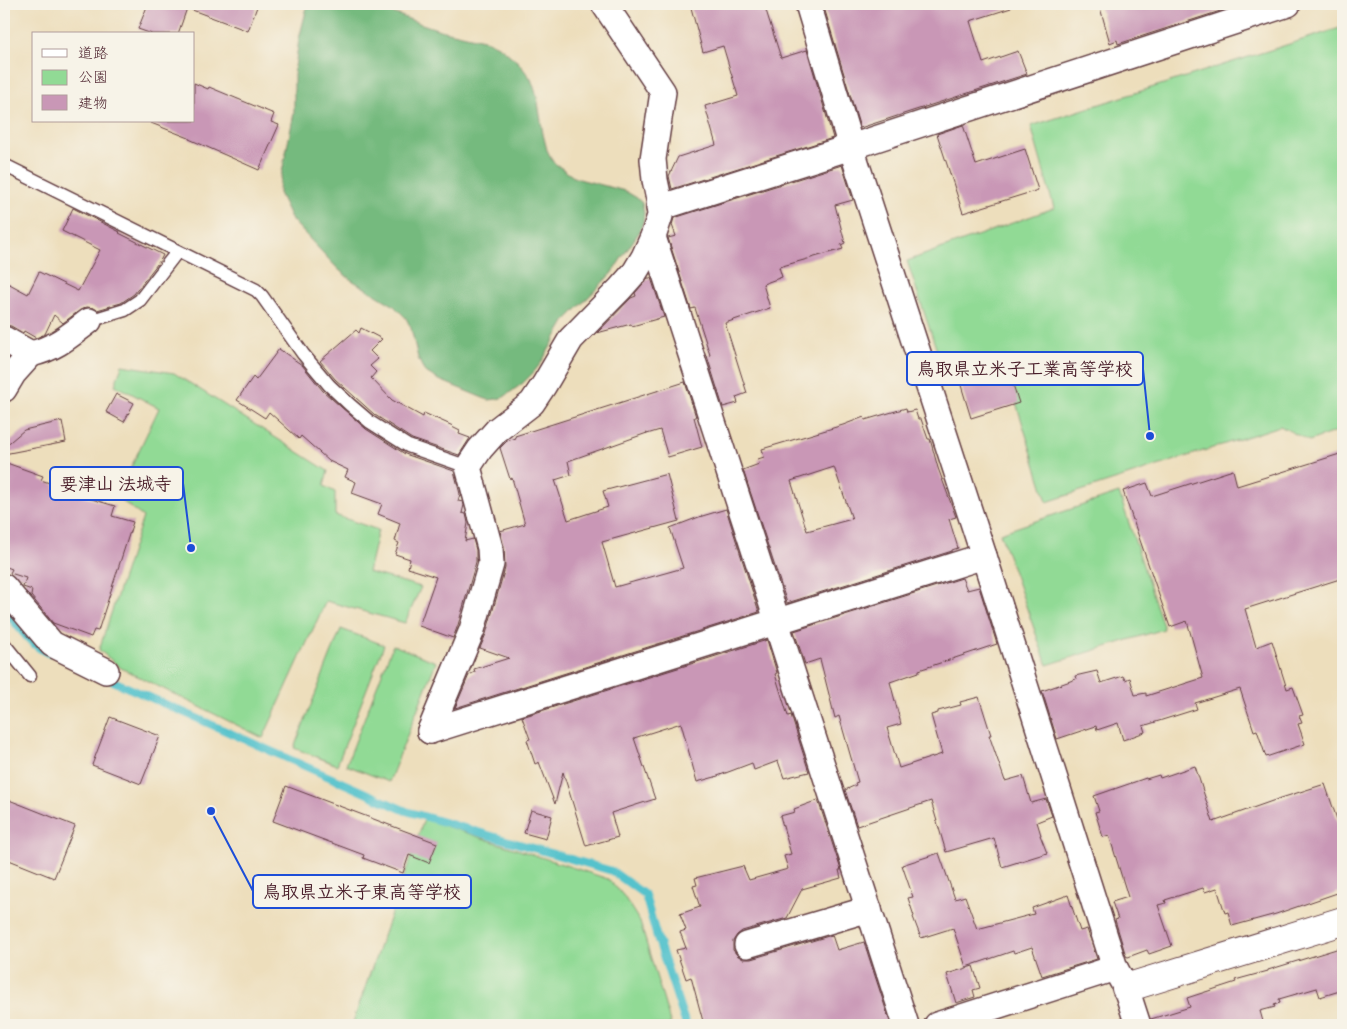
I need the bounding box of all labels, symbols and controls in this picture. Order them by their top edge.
legend [32,32,195,122]
text: 道路 [78,44,108,66]
text: 公園 [78,68,108,90]
text: 建物 [78,94,108,116]
callout: 鳥取県立米子工業高等学校 [907,352,1143,385]
text: 鳥取県立米子工業高等学校 [917,359,1133,384]
callout: 要津山 法城寺 [50,467,183,500]
text: 要津山 法城寺 [60,474,172,499]
callout: 鳥取県立米子東高等学校 [253,875,471,908]
text: 鳥取県立米子東高等学校 [263,882,461,907]

